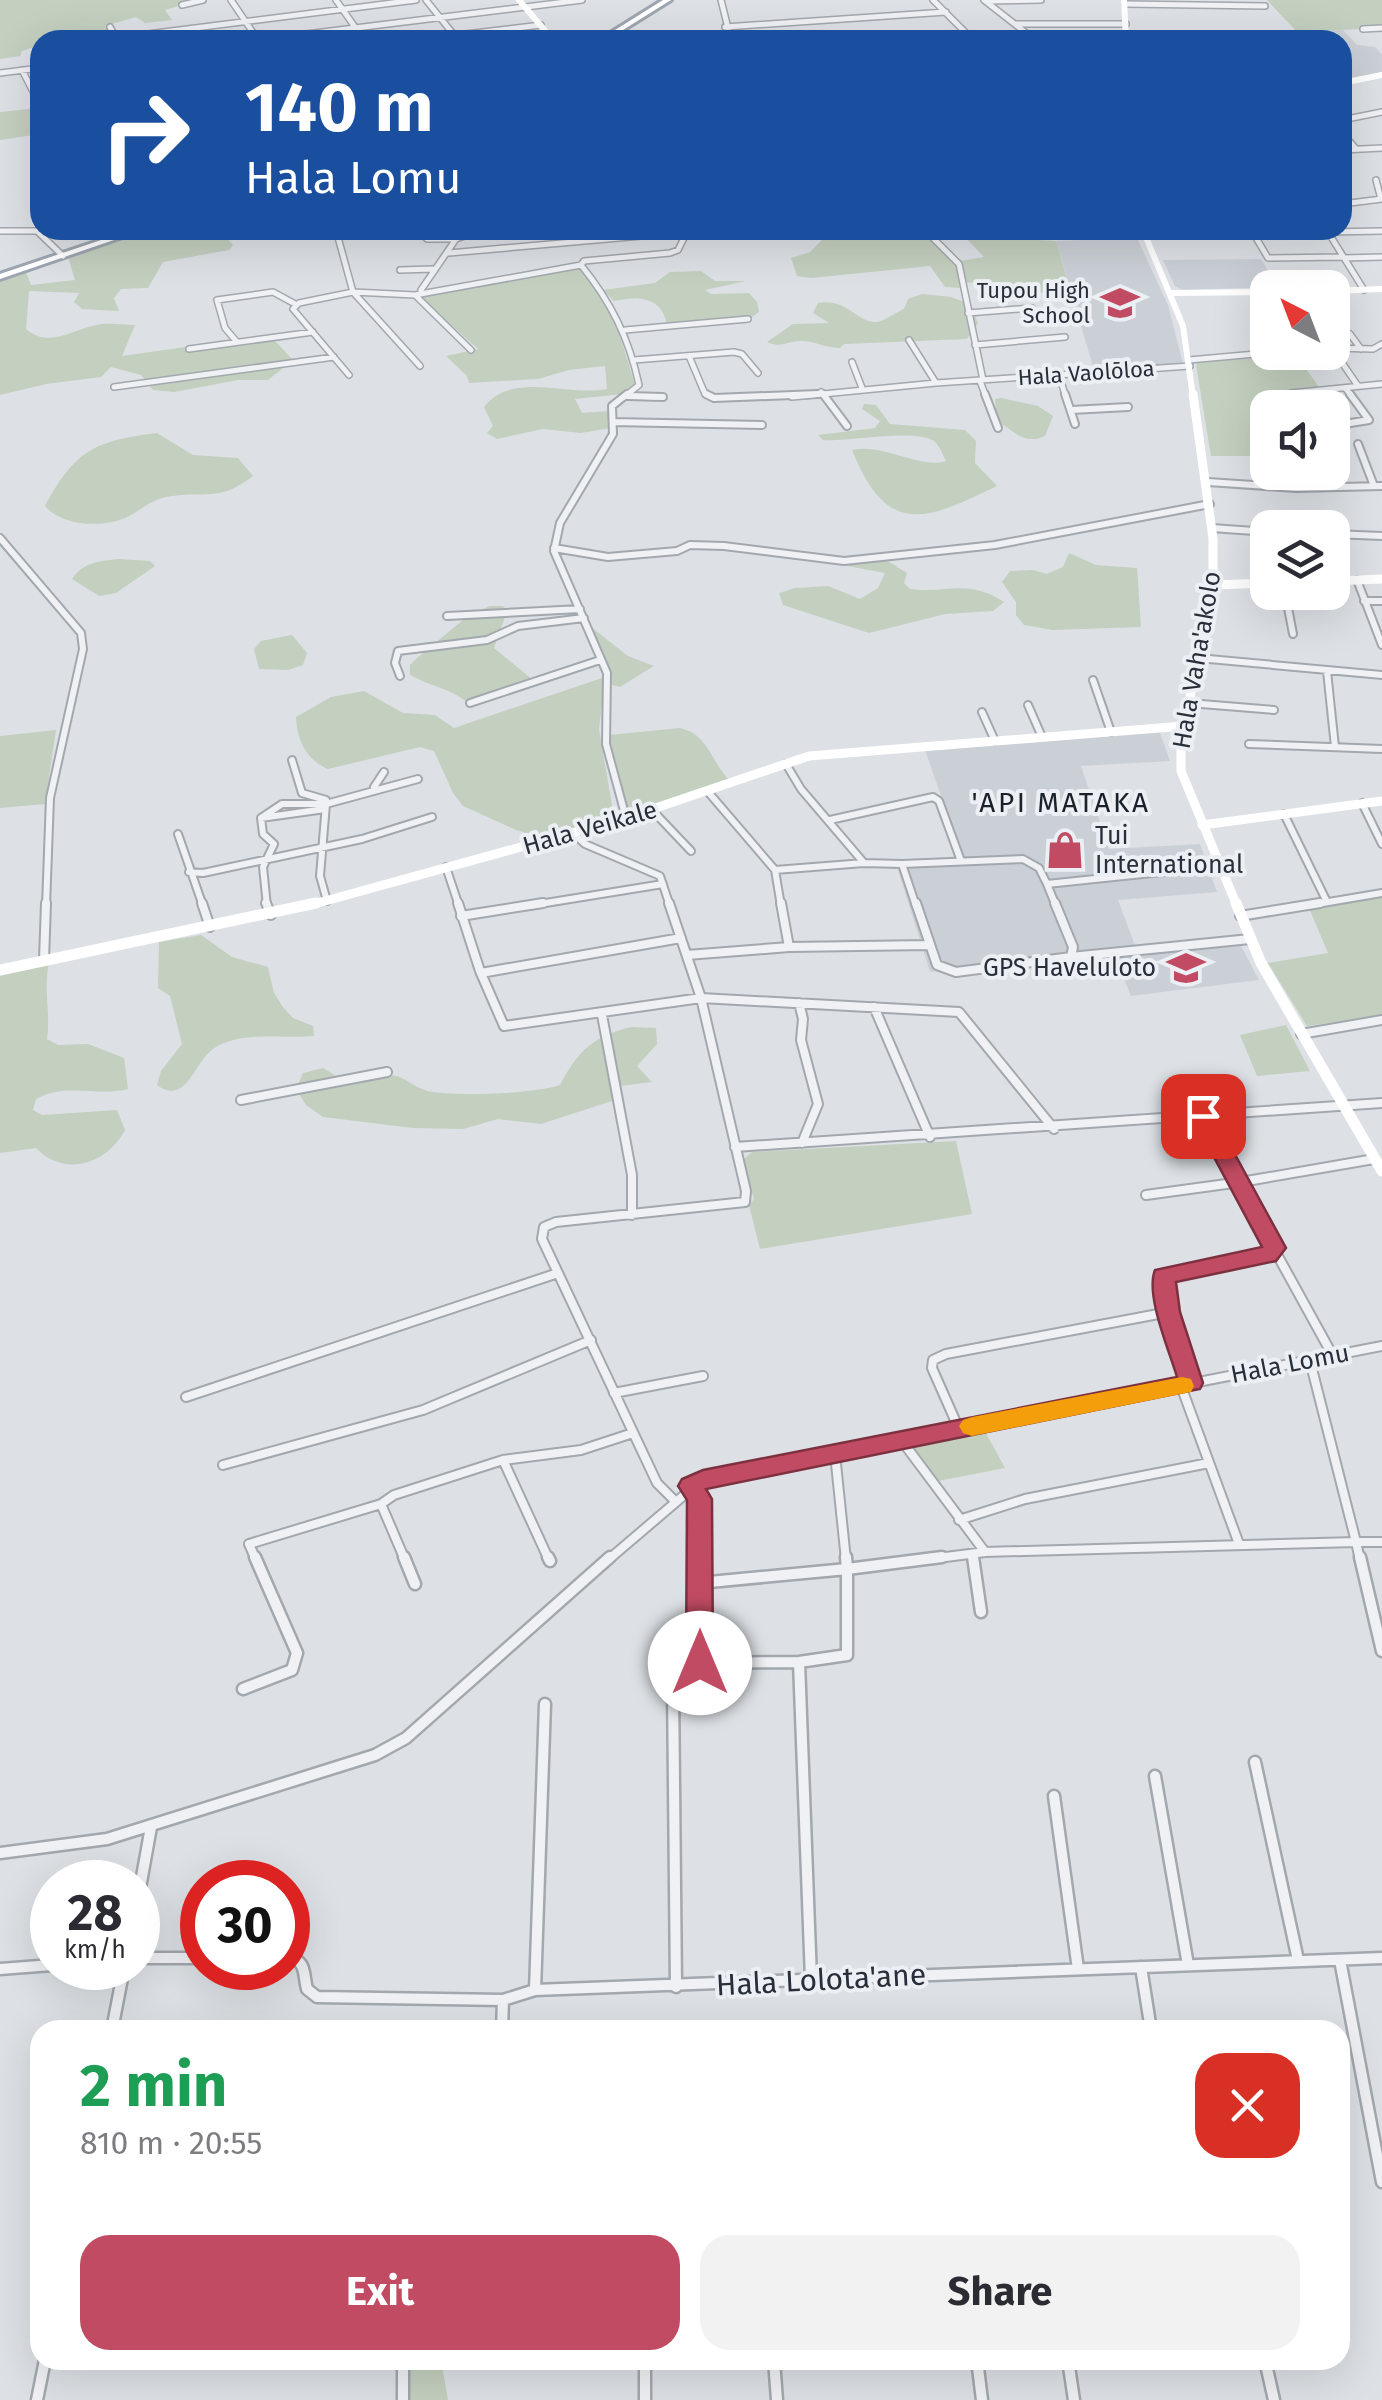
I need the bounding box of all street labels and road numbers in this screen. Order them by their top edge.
street label: Hala Vaolōloa [1017,355,1155,391]
street label: Hala Vaha'akolo [1167,569,1227,751]
street label: Hala Veikale [519,795,661,861]
street label: Hala Lomu [1228,1338,1352,1390]
street label: Hala Lolota'ane [715,1957,927,2003]

